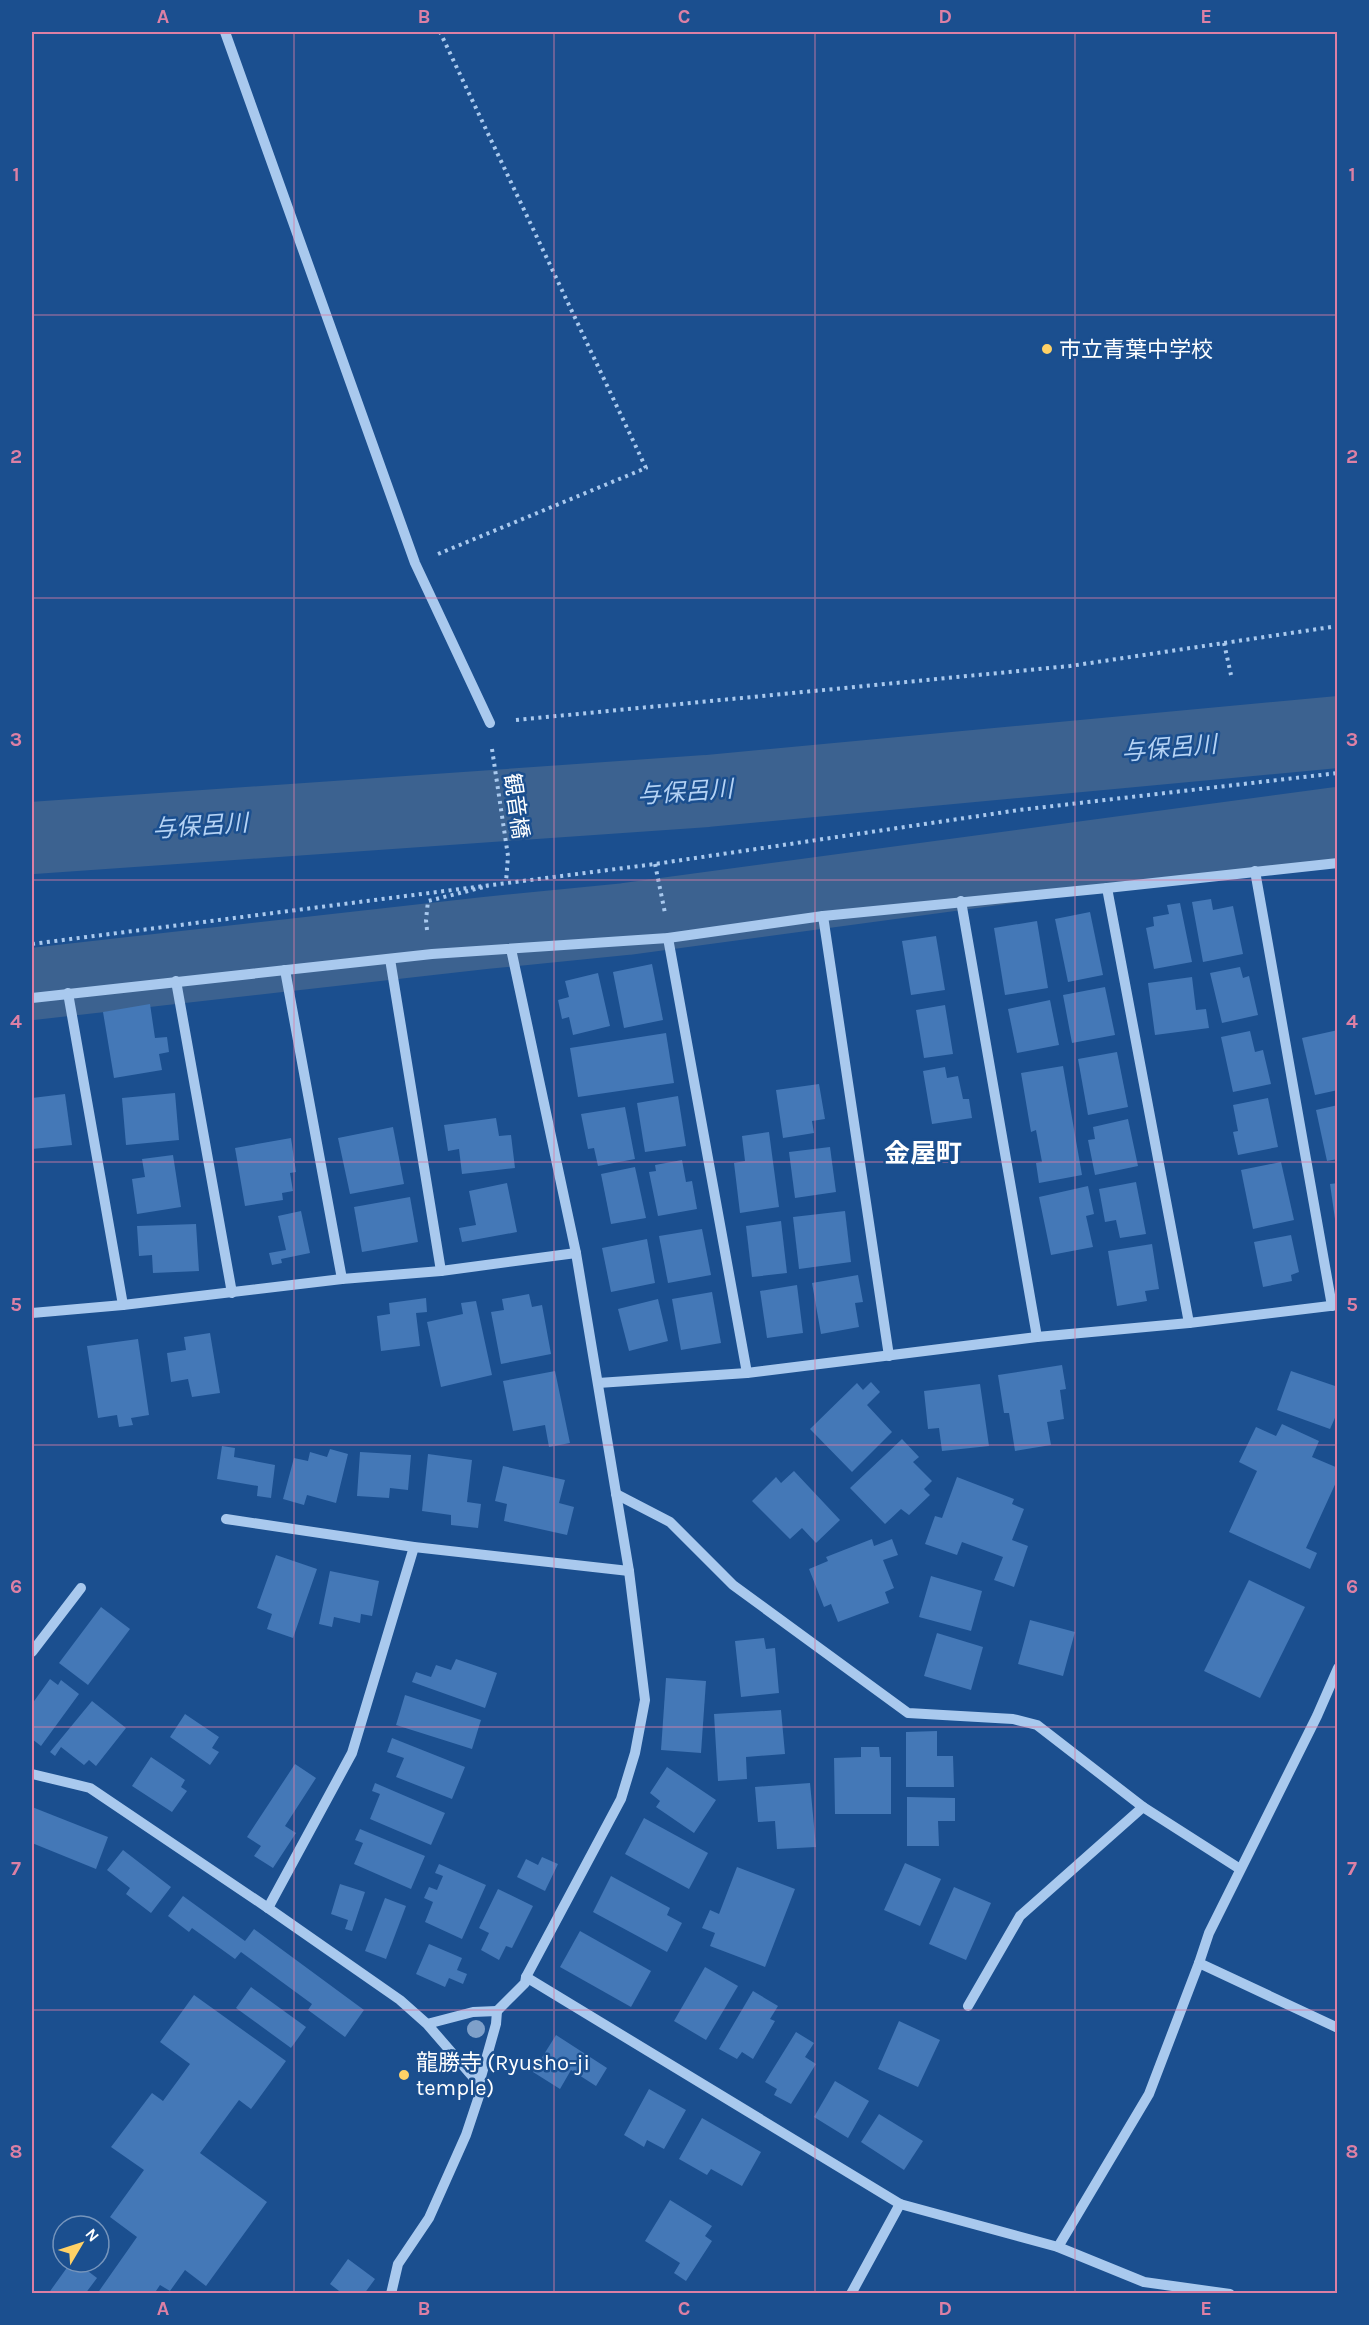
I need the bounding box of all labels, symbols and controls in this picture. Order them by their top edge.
text: A [157,5,170,28]
text: B [418,5,430,28]
text: C [678,5,690,28]
text: D [938,5,952,28]
text: E [1200,5,1212,28]
text: 1 [12,163,20,186]
text: 1 [1348,163,1356,186]
place label: 市立青葉中学校 [1059,337,1213,363]
marker: 市立青葉中学校 [1040,342,1054,356]
text: 2 [10,445,22,468]
text: 2 [1346,445,1358,468]
text: 3 [10,728,22,751]
text: 3 [1346,728,1358,751]
water label: 与保呂川 [1120,730,1221,766]
street label: 観音橋 [499,772,533,841]
water label: 与保呂川 [636,774,737,809]
water label: 与保呂川 [151,808,252,843]
text: 4 [10,1010,22,1033]
text: 4 [1346,1010,1358,1033]
district label: 金屋町 [884,1138,962,1169]
text: 5 [10,1293,22,1316]
text: 5 [1346,1293,1358,1316]
text: 6 [10,1575,22,1598]
text: 6 [1346,1575,1358,1598]
text: 7 [11,1857,21,1880]
text: 7 [1347,1857,1357,1880]
place label: 龍勝寺 (Ryusho-ji temple) [416,2050,590,2101]
marker: 龍勝寺 (Ryusho-ji temple) [397,2068,411,2082]
text: 8 [10,2140,22,2163]
text: 8 [1346,2140,1358,2163]
north arrow [51,2214,111,2274]
text: N [81,2224,103,2245]
text: A [157,2297,170,2320]
text: B [418,2297,430,2320]
text: C [678,2297,690,2320]
text: D [938,2297,952,2320]
text: E [1200,2297,1212,2320]

